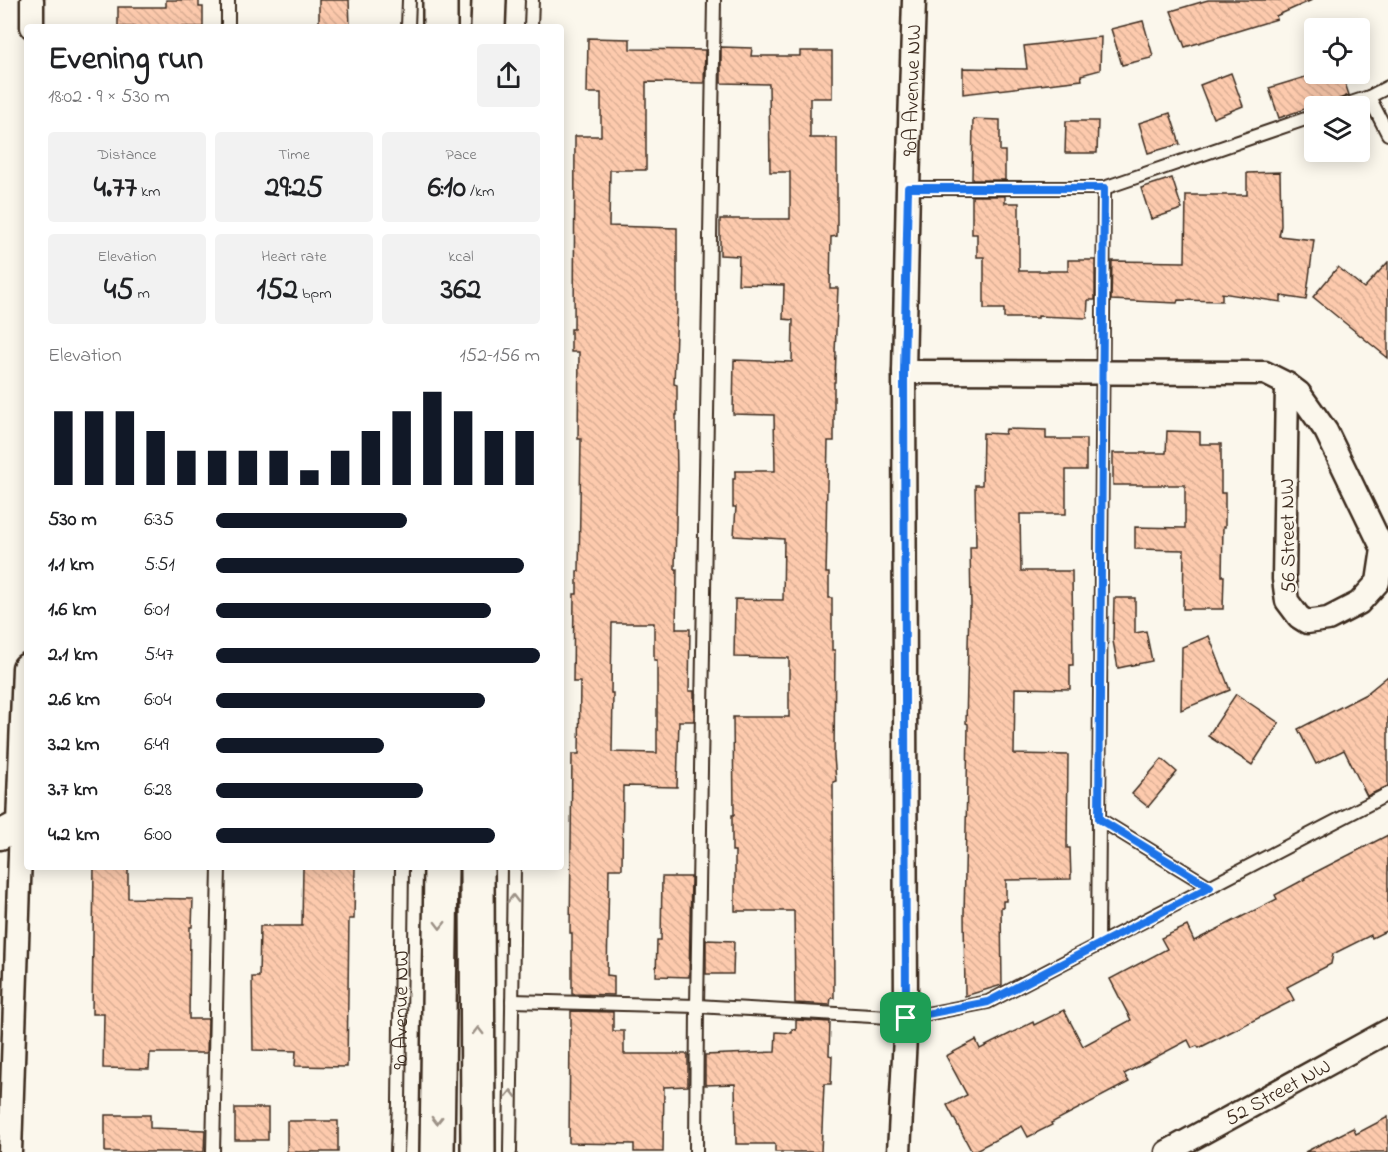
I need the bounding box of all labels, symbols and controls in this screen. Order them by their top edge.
map controls [1304,18,1370,162]
button: locate [1304,18,1370,84]
street label: 90A Avenue NW [896,24,930,157]
text: Evening run [48,36,203,84]
button: share [477,44,540,107]
text: 18:02 · 9 × 530 m [48,83,170,112]
button: layers [1304,96,1370,162]
text: Distance [98,143,156,167]
text: Time [278,143,310,167]
text: Pace [445,143,477,167]
text: 4.77 [94,167,137,211]
text: 29:25 [265,167,323,211]
text: 6:10 [428,167,466,211]
text: km [137,180,160,204]
text: /km [466,180,494,204]
text: Elevation [98,245,156,269]
text: Heart rate [261,245,327,269]
text: kcal [448,245,474,269]
text: 45 [104,269,134,313]
text: 152 [256,269,298,313]
text: 362 [441,269,481,313]
text: m [134,282,150,306]
text: bpm [298,282,332,306]
text: Elevation [48,342,122,371]
text: 152–156 m [459,342,540,371]
street label: 56 Street NW [1273,478,1305,594]
text: 530 m [48,506,97,535]
text: 6:35 [144,506,174,535]
text: 1.1 km [48,551,94,580]
text: 5:51 [144,551,175,580]
text: 1.6 km [48,596,97,625]
text: 6:01 [144,596,170,625]
text: 2.1 km [48,641,98,670]
text: 5:47 [144,641,174,670]
text: 2.6 km [48,686,100,715]
text: 6:04 [144,686,171,715]
text: 3.2 km [48,731,100,760]
text: 6:49 [144,731,169,760]
text: 3.7 km [48,776,98,805]
text: 6:28 [144,776,172,805]
text: 4.2 km [48,821,100,850]
text: 6:00 [144,821,172,850]
one-way arrow [507,894,520,903]
one-way arrow [434,921,446,930]
street label: 90 Avenue NW [386,950,418,1070]
pin [880,992,931,1043]
icon: arrive [889,1001,922,1034]
one-way arrow [472,1026,484,1035]
street label: 52 Street NW [1220,1052,1337,1134]
one-way arrow [504,1089,517,1098]
one-way arrow [431,1116,444,1125]

